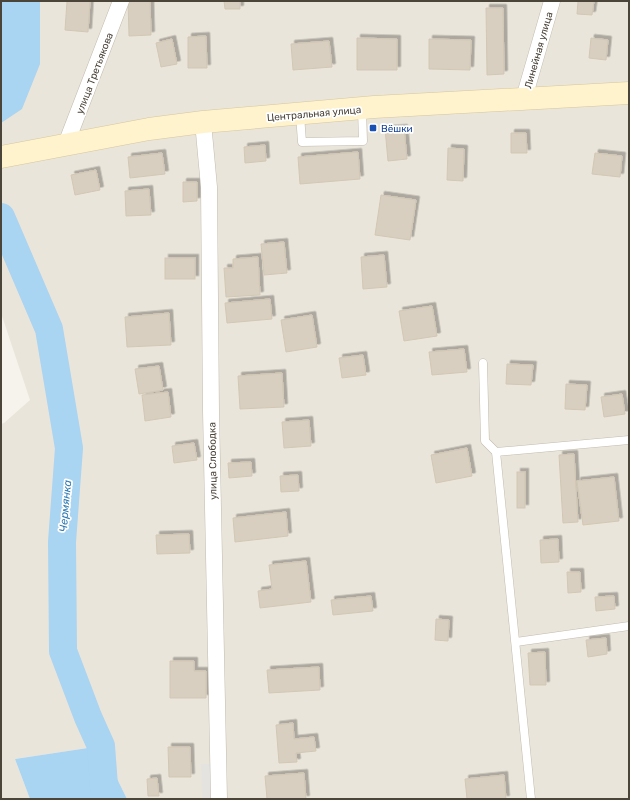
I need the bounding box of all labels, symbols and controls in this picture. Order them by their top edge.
street label: Линейная улица [522,11,556,90]
street label: улица Третьякова [74,31,116,116]
street label: Центральная улица [266,104,362,124]
marker: Вёшки [368,123,378,133]
place label: Вёшки [381,123,413,135]
street label: улица Слободка [206,422,220,500]
water label: Чермянка [57,479,74,533]

